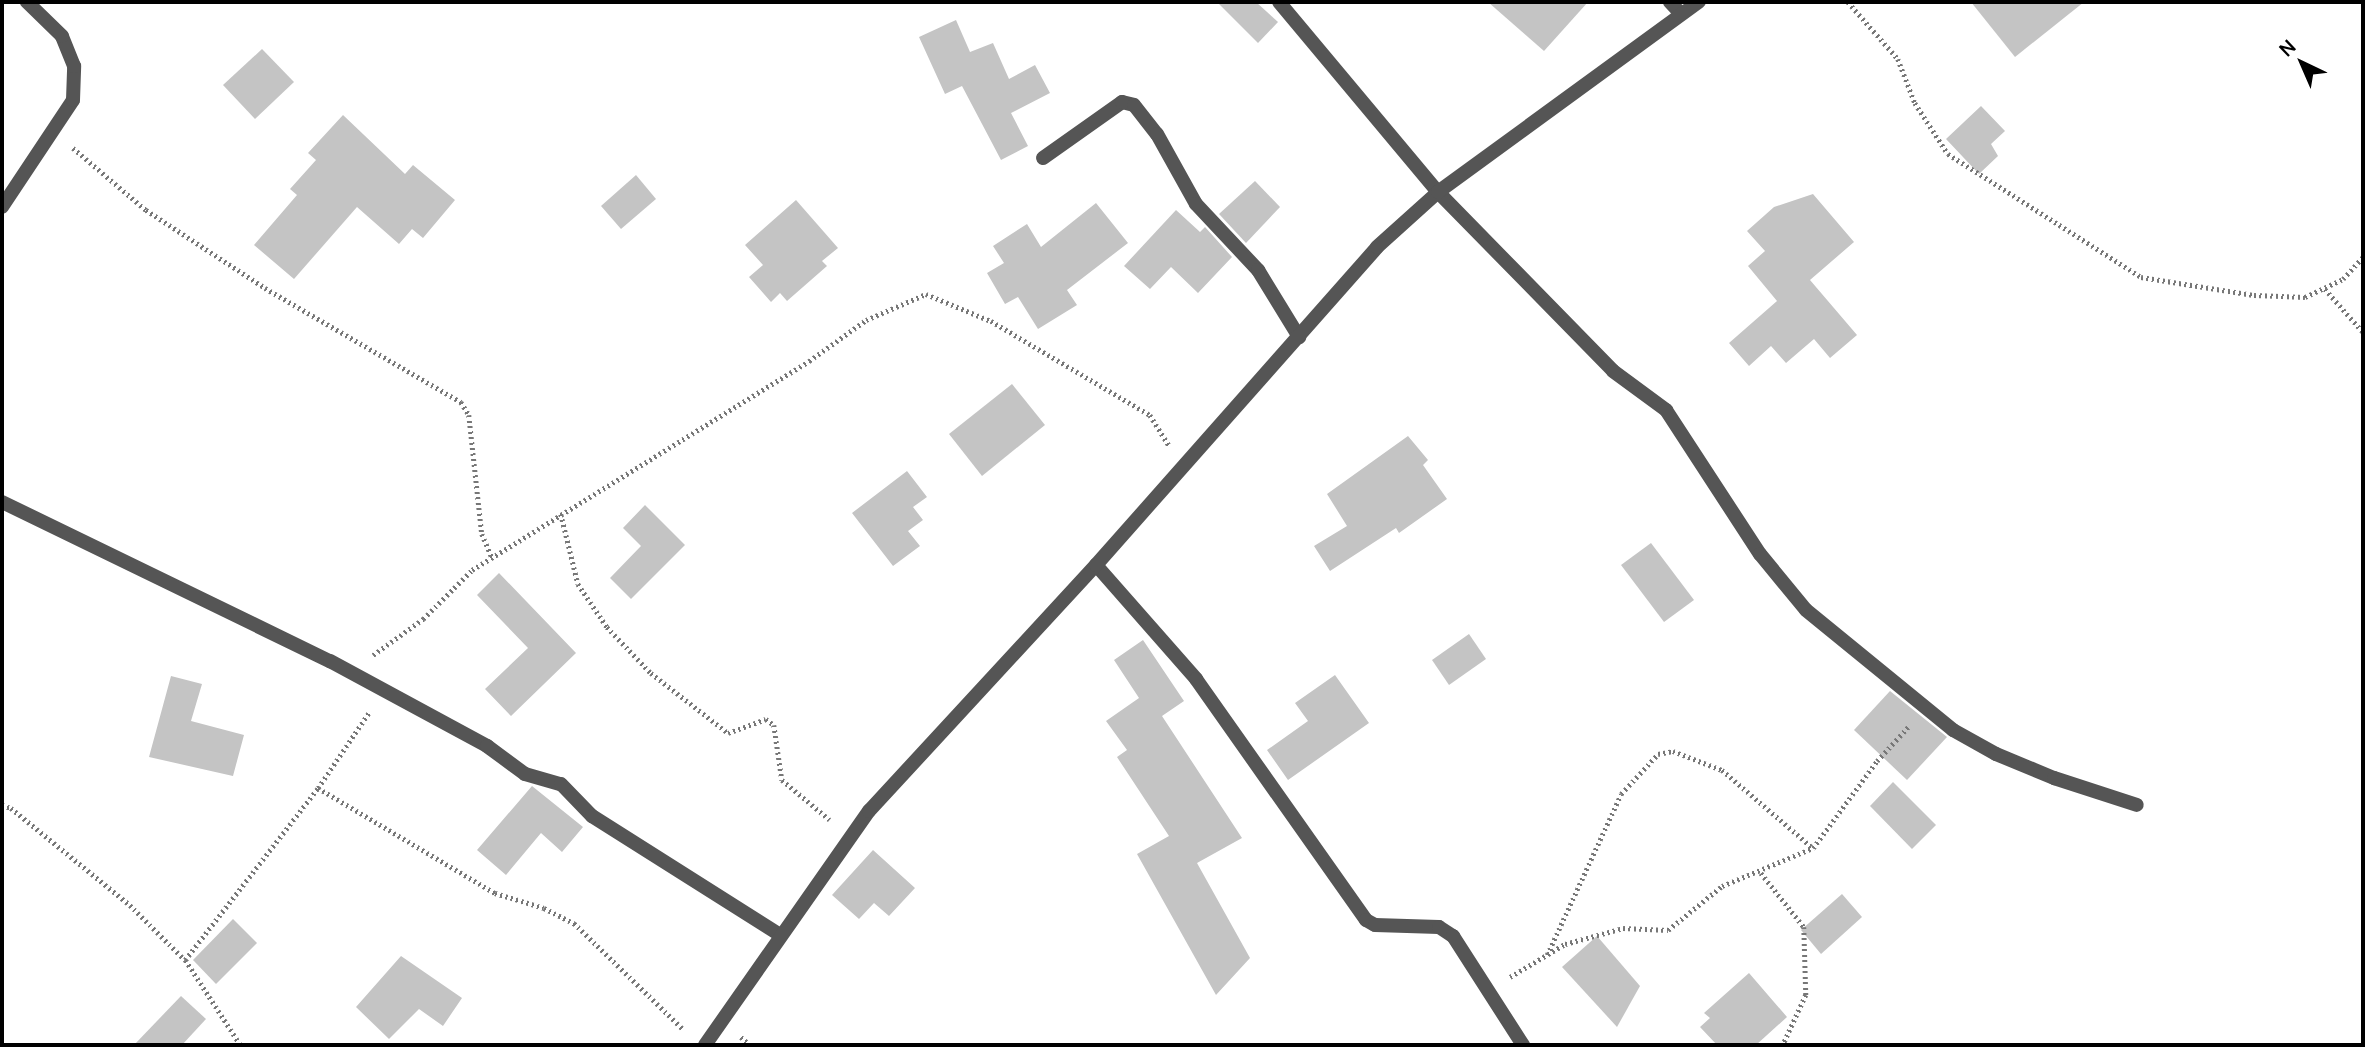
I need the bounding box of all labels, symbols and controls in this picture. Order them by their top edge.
north arrow [2267,28,2337,98]
text: N [2273,34,2301,62]

